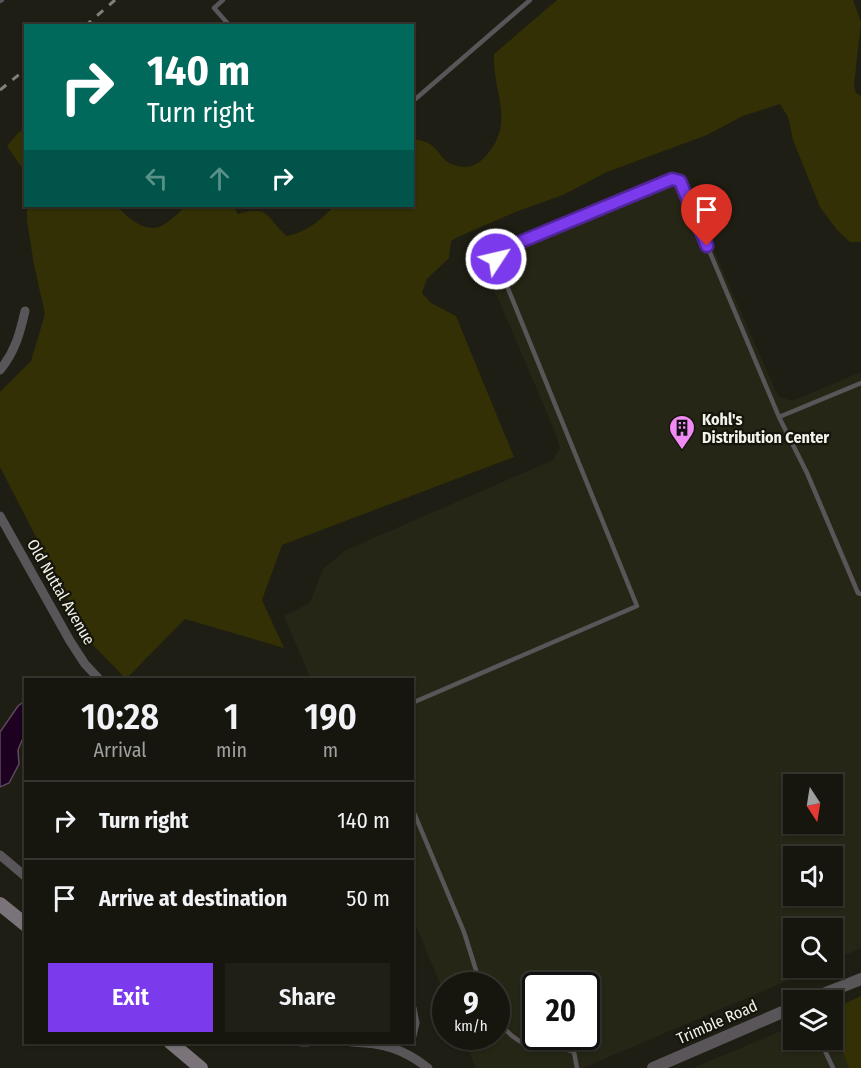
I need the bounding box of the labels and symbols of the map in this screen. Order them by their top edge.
pin [681,184,732,246]
position arrow [464,227,528,291]
place label: Kohl's Distribution Center [702,410,829,447]
building icon: Kohl's Distribution Center [667,413,697,451]
street label: Old Nuttal Avenue [23,536,99,648]
north arrow [783,774,843,834]
speed limit sign: 20 [522,972,600,1050]
street label: Trimble Road [674,996,760,1048]

